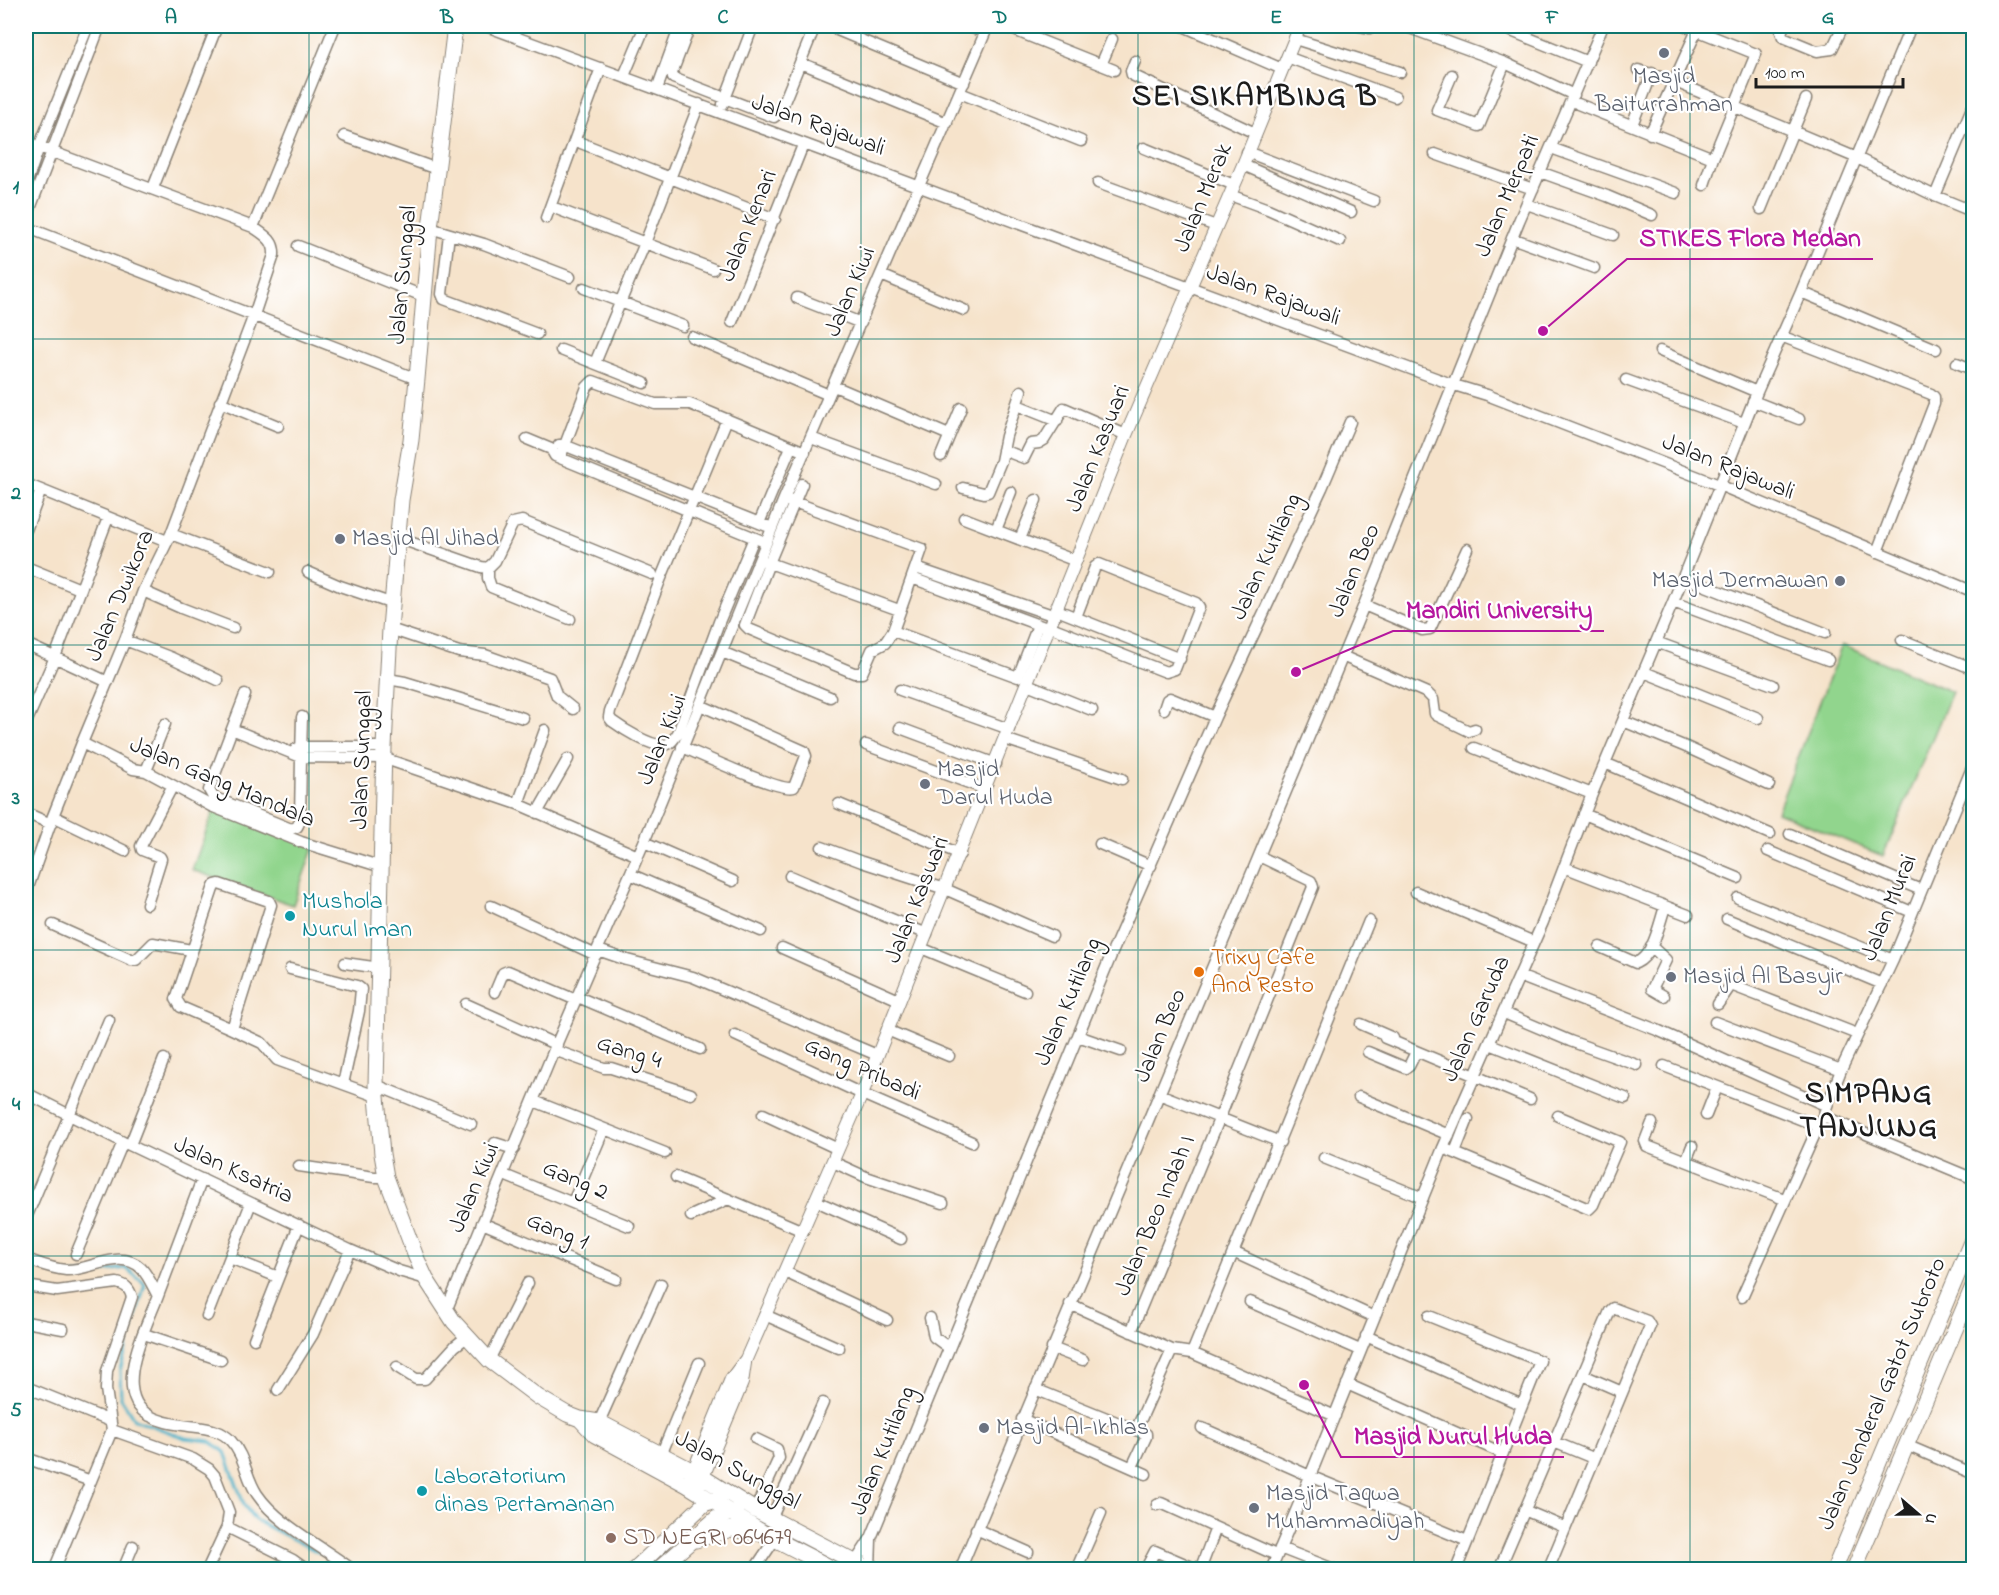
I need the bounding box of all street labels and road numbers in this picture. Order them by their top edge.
street label: Jalan Rajawali [746,86,890,166]
street label: Jalan Merpati [1466,129,1550,263]
street label: Jalan Merak [1165,137,1243,258]
street label: Jalan Kenari [711,165,787,287]
street label: Jalan Sunggal [381,204,427,346]
street label: Jalan Kiwi [816,241,886,343]
street label: Jalan Rajawali [1201,256,1345,336]
street label: Jalan Kasuari [1058,380,1140,518]
street label: Jalan Rajawali [1656,425,1800,511]
street label: Jalan Kutilang [1222,488,1312,626]
street label: Jalan Beo [1320,519,1390,623]
street label: Jalan Dwikora [77,524,165,668]
street label: Jalan Kiwi [629,689,697,791]
street label: Jalan Sunggal [343,690,383,830]
street label: Jalan Gang Mandala [124,728,320,838]
street label: Jalan Kasuari [877,831,959,969]
street label: Jalan Murai [1853,849,1927,967]
street label: Jalan Kutilang [1026,932,1112,1072]
street label: Jalan Garuda [1434,950,1520,1088]
street label: Jalan Beo [1126,984,1196,1088]
street label: Gang 4 [592,1027,666,1079]
street label: Gang Pribadi [798,1029,926,1111]
street label: Jalan Ksatria [167,1128,299,1214]
street label: Jalan Beo Indah I [1106,1130,1206,1302]
street label: Jalan Kiwi [440,1137,510,1239]
street label: Gang 2 [537,1151,613,1211]
street label: Gang 1 [521,1204,594,1260]
street label: Jalan Jenderal Gatot Subroto [1810,1252,1956,1536]
street label: Jalan Kutilang [842,1381,926,1521]
street label: Jalan Sunggal [668,1422,806,1520]

